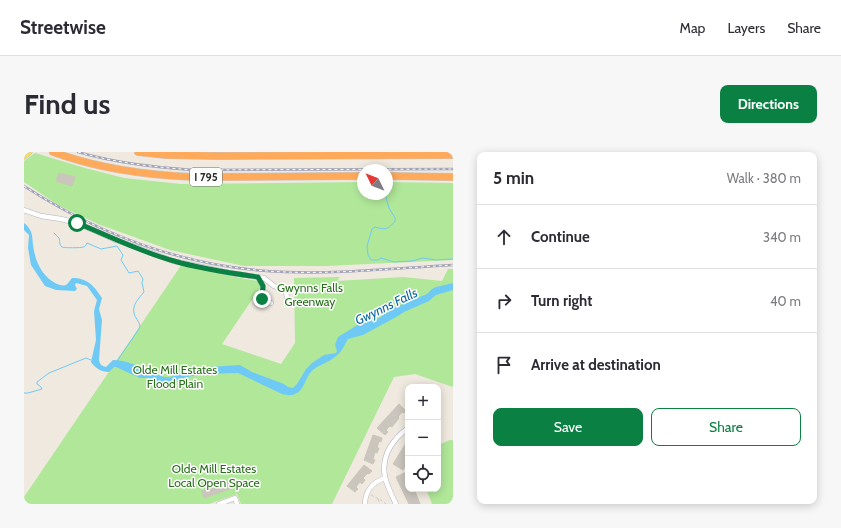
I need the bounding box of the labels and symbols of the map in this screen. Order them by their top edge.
north arrow [357,164,393,200]
road number: I 795 [190,168,222,186]
route start [68,214,86,232]
park label: Gwynns Falls Greenway [277,280,343,309]
water label: Gwynns Falls [352,284,420,328]
route end [253,290,271,308]
park label: Olde Mill Estates Flood Plain [133,362,217,391]
park label: Olde Mill Estates Local Open Space [168,461,260,490]

